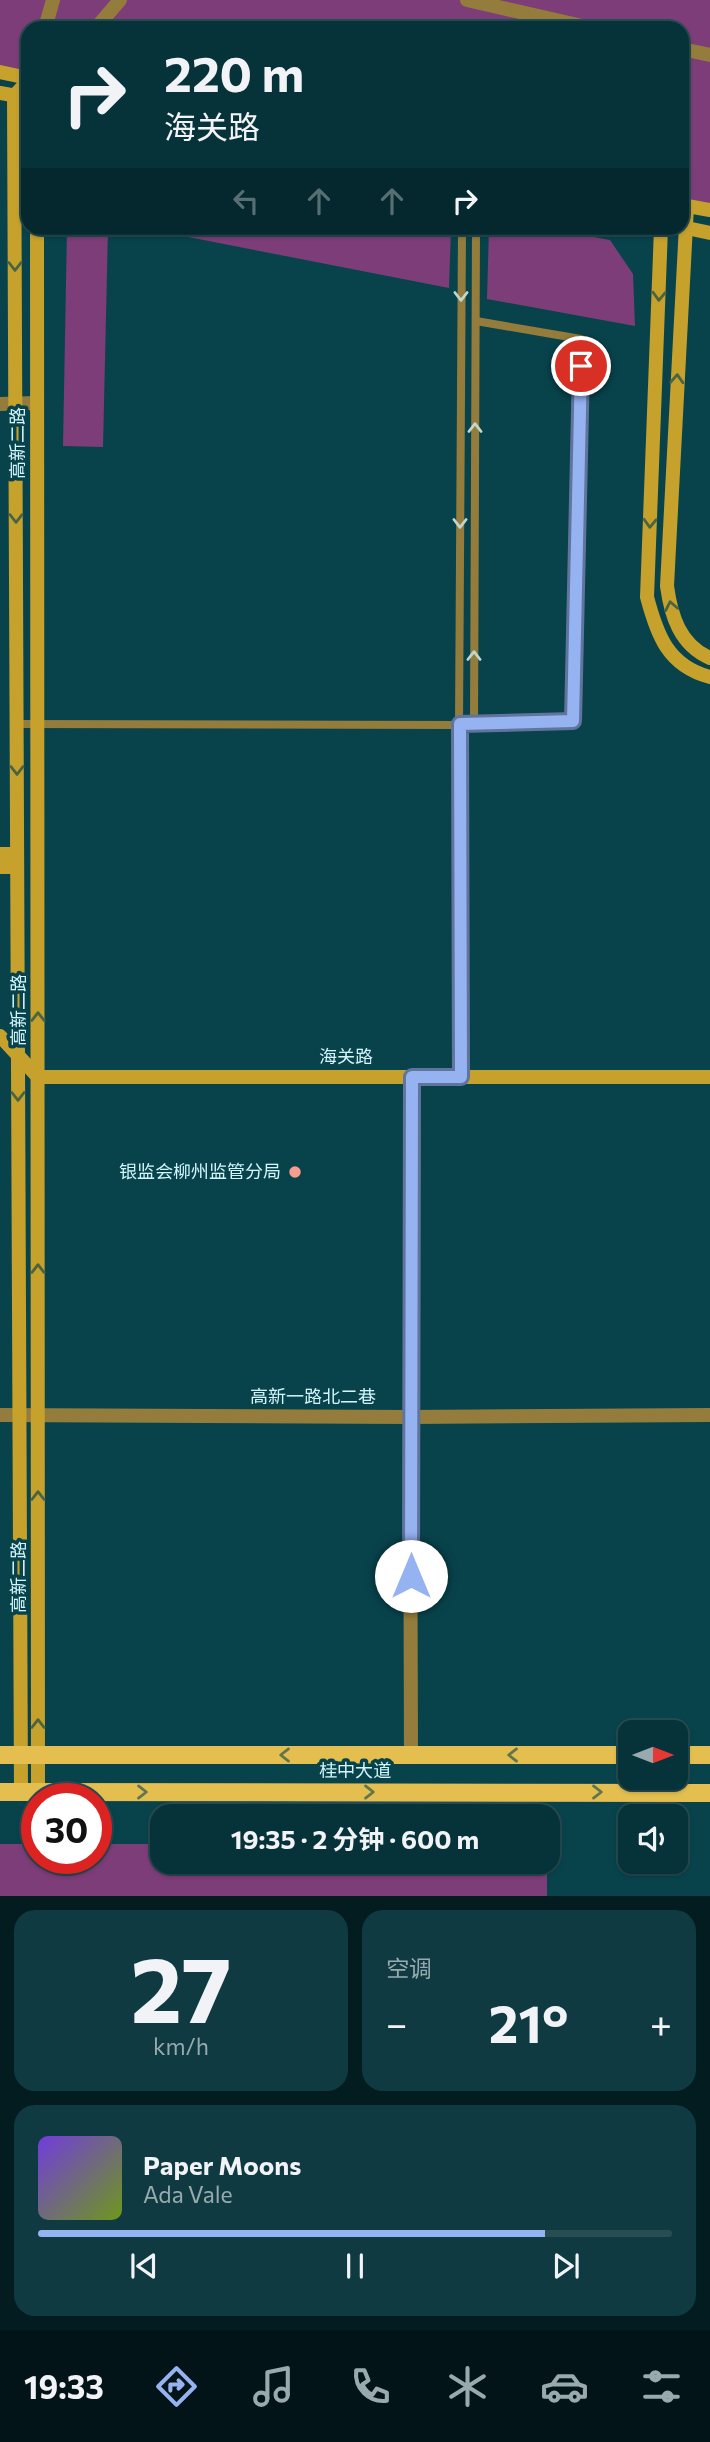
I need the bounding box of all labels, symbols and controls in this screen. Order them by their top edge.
text: 220 m [164,42,304,102]
icon: right [49,49,140,140]
text: 海关路 [164,106,260,146]
icon: left [227,182,265,220]
icon: ahead [300,182,338,220]
icon: ahead [373,182,411,220]
icon: right [446,182,484,220]
one-way arrow [7,262,23,272]
one-way arrow [651,290,666,301]
one-way arrow [453,291,469,301]
pin [551,336,611,396]
icon: arrive [562,347,600,385]
one-way arrow [670,373,685,384]
street label: 高新二路 [6,407,28,479]
one-way arrow [467,422,483,433]
one-way arrow [8,514,24,524]
one-way arrow [452,518,468,529]
one-way arrow [642,518,657,529]
one-way arrow [664,600,679,612]
one-way arrow [466,650,482,660]
one-way arrow [9,766,25,776]
street label: 高新二路 [7,974,29,1046]
one-way arrow [30,1011,46,1022]
street label: 海关路 [319,1045,373,1067]
one-way arrow [10,1091,26,1102]
place label: 银监会柳州监管分局 [119,1160,281,1182]
marker: 银监会柳州监管分局 [287,1164,303,1180]
one-way arrow [30,1263,46,1274]
street label: 高新一路北二巷 [250,1385,376,1407]
one-way arrow [30,1491,46,1501]
position arrow [374,1539,448,1613]
street label: 高新二路 [7,1541,29,1613]
one-way arrow [30,1718,46,1729]
north arrow [618,1720,688,1790]
map controls [618,1720,688,1874]
one-way arrow [280,1747,290,1763]
one-way arrow [507,1747,518,1763]
street label: 桂中大道 [319,1759,391,1781]
speed limit sign: 30 [21,1783,112,1874]
one-way arrow [137,1784,147,1800]
one-way arrow [364,1784,375,1800]
one-way arrow [592,1784,602,1800]
button: sound [618,1804,688,1874]
text: 19:35 · 2 分钟 · 600 m [231,1823,479,1854]
text: 27 [130,1930,232,2042]
text: 空调 [386,1954,432,1982]
text: 21° [489,1990,568,2054]
text: − [386,1999,408,2046]
text: + [650,1999,672,2046]
text: km/h [153,2032,209,2060]
text: Paper Moons [143,2149,301,2180]
text: Ada Vale [143,2180,233,2208]
icon: previous [125,2247,163,2285]
icon: pause [336,2247,374,2285]
icon: next [547,2247,585,2285]
icon: directions [152,2362,201,2411]
icon: music [249,2362,298,2411]
icon: phone [346,2362,395,2411]
icon: climate [443,2362,492,2411]
icon: car [540,2362,589,2411]
icon: filters [637,2362,686,2411]
text: 19:33 [24,2366,104,2406]

